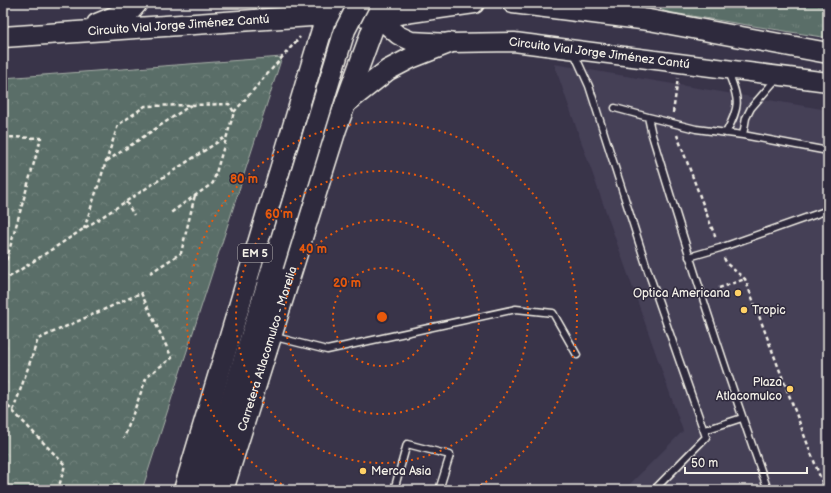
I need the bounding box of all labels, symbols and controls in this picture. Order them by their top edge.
street label: Circuito Vial Jorge Jiménez Cantú [87,12,270,39]
street label: Circuito Vial Jorge Jiménez Cantú [509,35,691,72]
text: 80 m [230,172,258,187]
text: 60 m [265,207,293,222]
text: 40 m [299,242,327,257]
road number: EM 5 [238,244,272,262]
street label: Carretera Atlacomulco - Morelia [235,264,301,433]
text: 20 m [333,276,361,291]
place label: Optica Americana [633,286,730,301]
marker: Optica Americana [733,288,743,298]
place label: Tropic [752,303,786,318]
marker: Tropic [739,305,749,315]
centre of rings [375,310,389,324]
place label: Plaza Atlacomulco [716,375,782,404]
marker: Plaza Atlacomulco [785,384,795,394]
scale bar [685,449,807,475]
text: 50 m [691,456,718,471]
place label: Merca Asia [371,464,432,479]
marker: Merca Asia [358,466,368,476]

